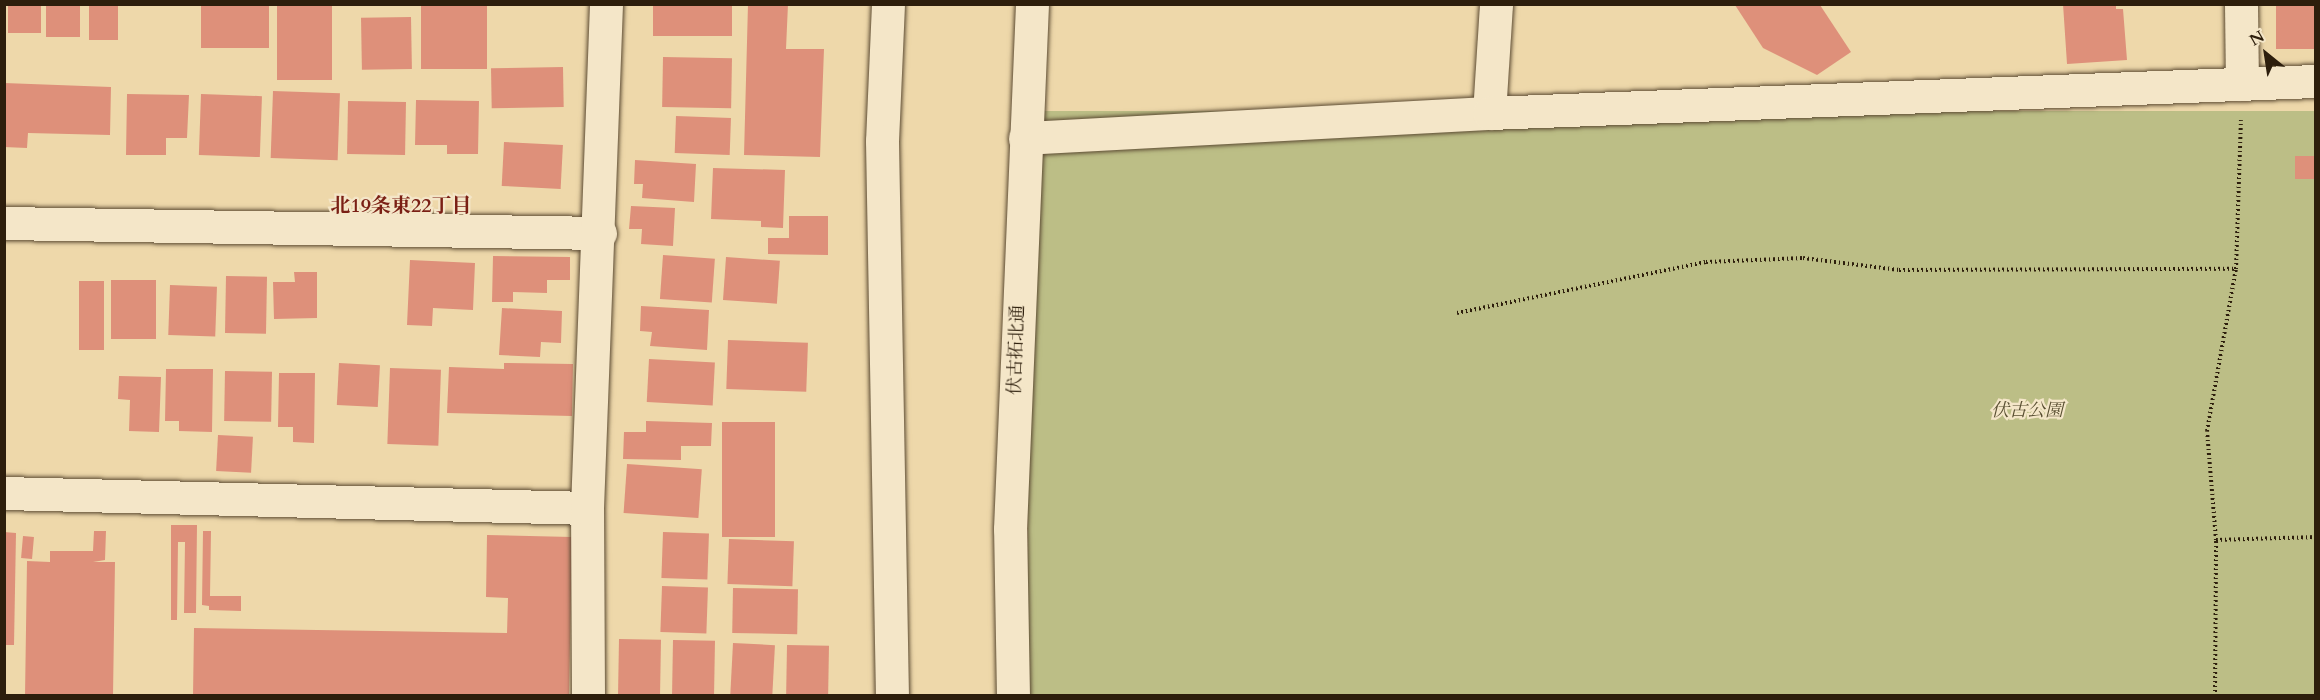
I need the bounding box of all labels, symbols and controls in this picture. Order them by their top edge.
north arrow [2236,24,2296,84]
text: N [2245,25,2269,51]
district label: 北19条東22丁目 [331,193,471,217]
street label: 伏古拓北通 [1005,305,1029,395]
park label: 伏古公園 [1991,400,2063,422]

